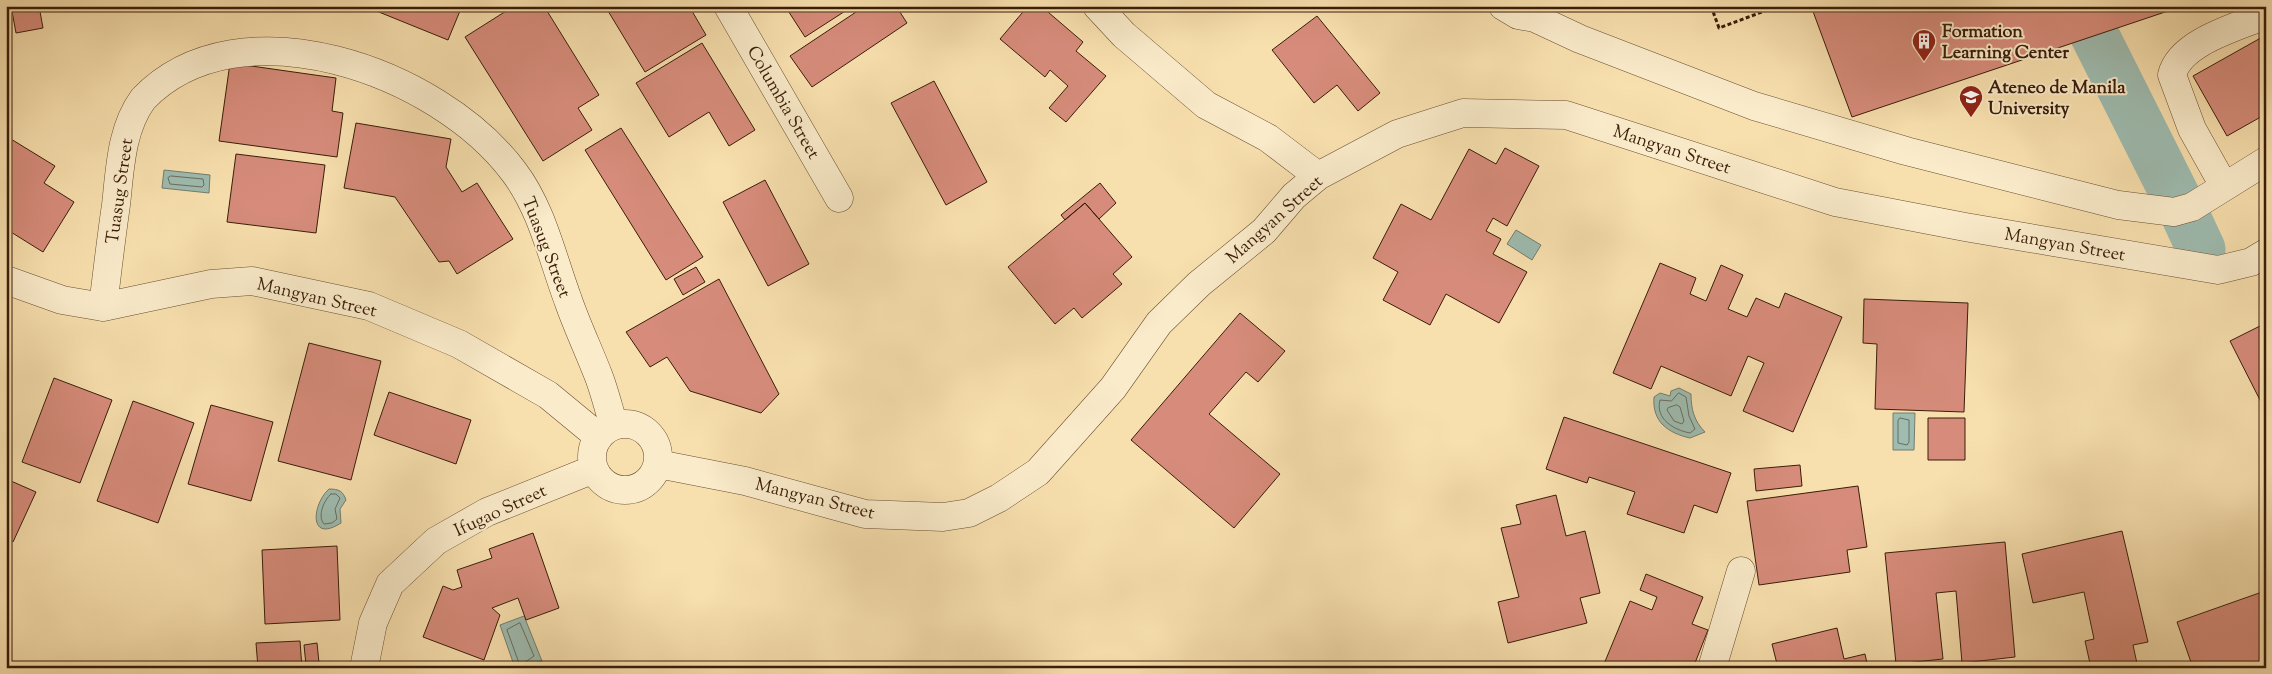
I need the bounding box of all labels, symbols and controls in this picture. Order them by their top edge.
place label: Formation Learning Center [1942,20,2069,67]
building icon: Formation Learning Center [1911,28,1937,62]
street label: Columbia Street [739,41,825,165]
place label: Ateneo de Manila University [1988,76,2126,123]
school or university icon: Ateneo de Manila University [1958,84,1984,118]
street label: Mangyan Street [1609,120,1734,182]
street label: Tuasug Street [101,137,141,246]
street label: Mangyan Street [1221,170,1329,271]
street label: Tuasug Street [514,193,576,302]
street label: Mangyan Street [2002,223,2127,269]
street label: Mangyan Street [254,273,379,325]
street label: Mangyan Street [752,473,877,527]
street label: Ifugao Street [450,479,551,545]

